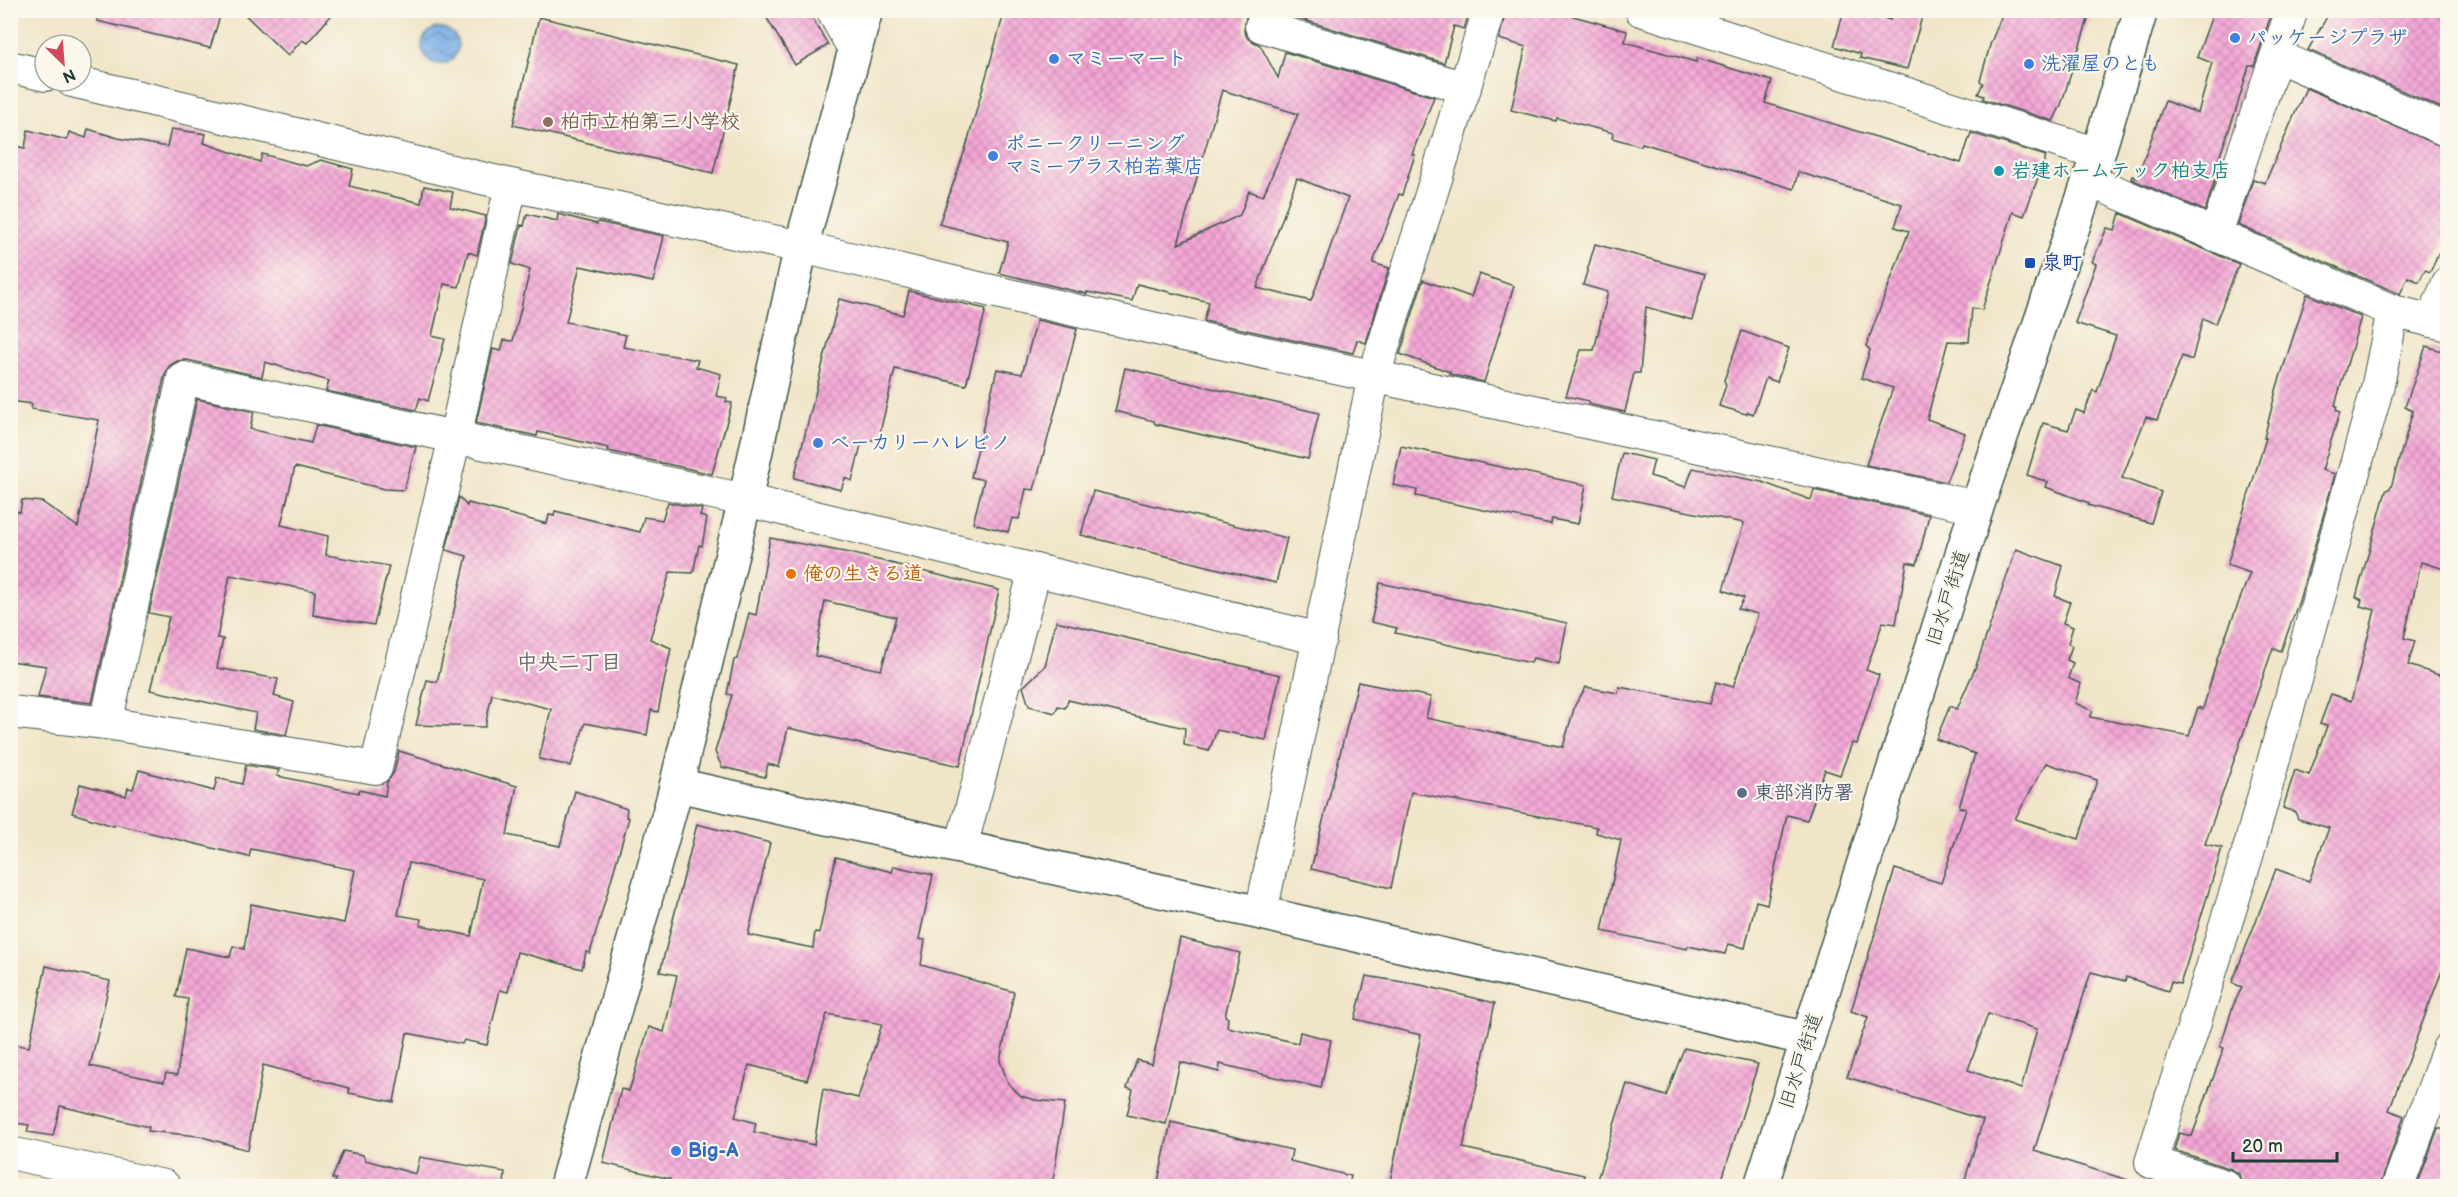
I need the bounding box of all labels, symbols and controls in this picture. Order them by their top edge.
place label: パッケージプラザ [2247,26,2407,50]
marker: パッケージプラザ [2228,31,2242,45]
north arrow [33,33,93,93]
place label: マミーマート [1066,47,1187,71]
marker: マミーマート [1047,52,1061,66]
place label: 洗濯屋のとも [2041,52,2161,76]
marker: 洗濯屋のとも [2022,57,2036,71]
text: N [59,64,78,86]
place label: 柏市立柏第三小学校 [560,110,740,134]
marker: 柏市立柏第三小学校 [541,115,555,129]
place label: ポニークリーニング マミープラス柏若葉店 [1005,132,1203,179]
marker: ポニークリーニング マミープラス柏若葉店 [986,149,1000,163]
place label: 岩建ホームテック柏支店 [2011,159,2230,183]
marker: 岩建ホームテック柏支店 [1992,164,2006,178]
place label: 泉町 [2042,251,2082,275]
marker: 泉町 [2023,256,2037,270]
place label: ベーカリーハレビノ [830,431,1010,455]
marker: ベーカリーハレビノ [811,436,825,450]
street label: 旧水戸街道 [1921,547,1975,649]
place label: 俺の生きる道 [803,562,923,586]
marker: 俺の生きる道 [784,567,798,581]
district label: 中央二丁目 [517,650,622,675]
place label: 東部消防署 [1754,781,1854,805]
marker: 東部消防署 [1735,786,1749,800]
street label: 旧水戸街道 [1774,1010,1828,1112]
scale bar [2233,1125,2336,1163]
text: 20 m [2242,1136,2283,1157]
place label: Big-A [688,1139,739,1163]
marker: Big-A [669,1144,683,1158]

